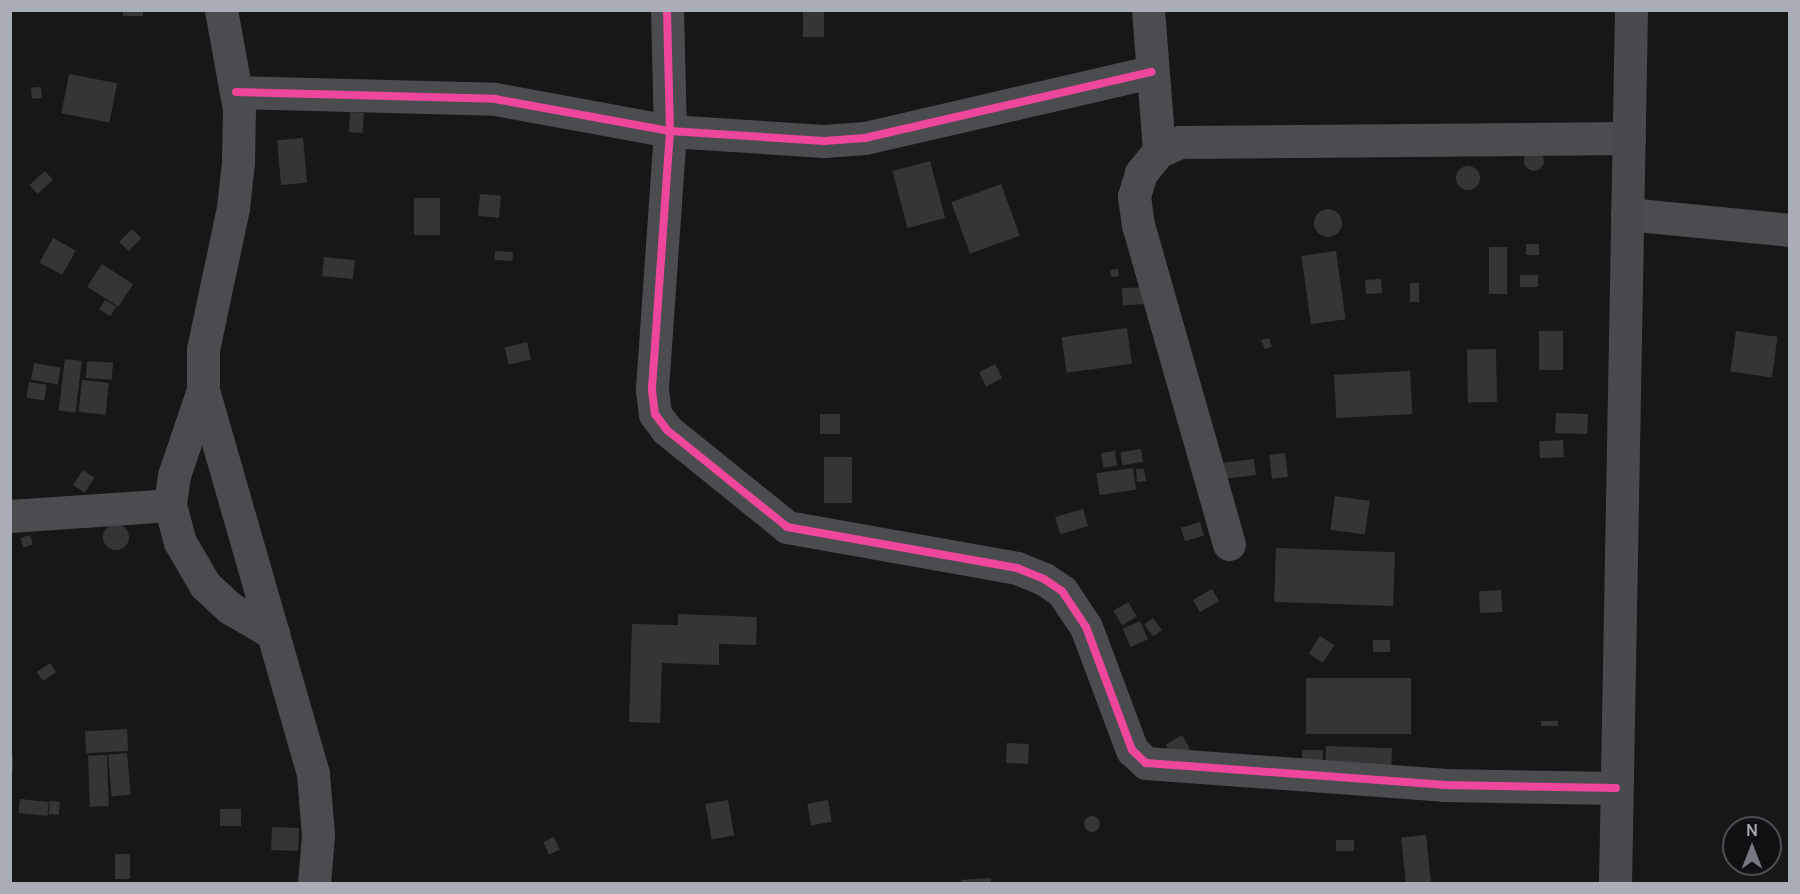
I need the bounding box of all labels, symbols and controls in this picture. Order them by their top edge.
north arrow [1722,816,1782,876]
text: N [1746,819,1758,841]

